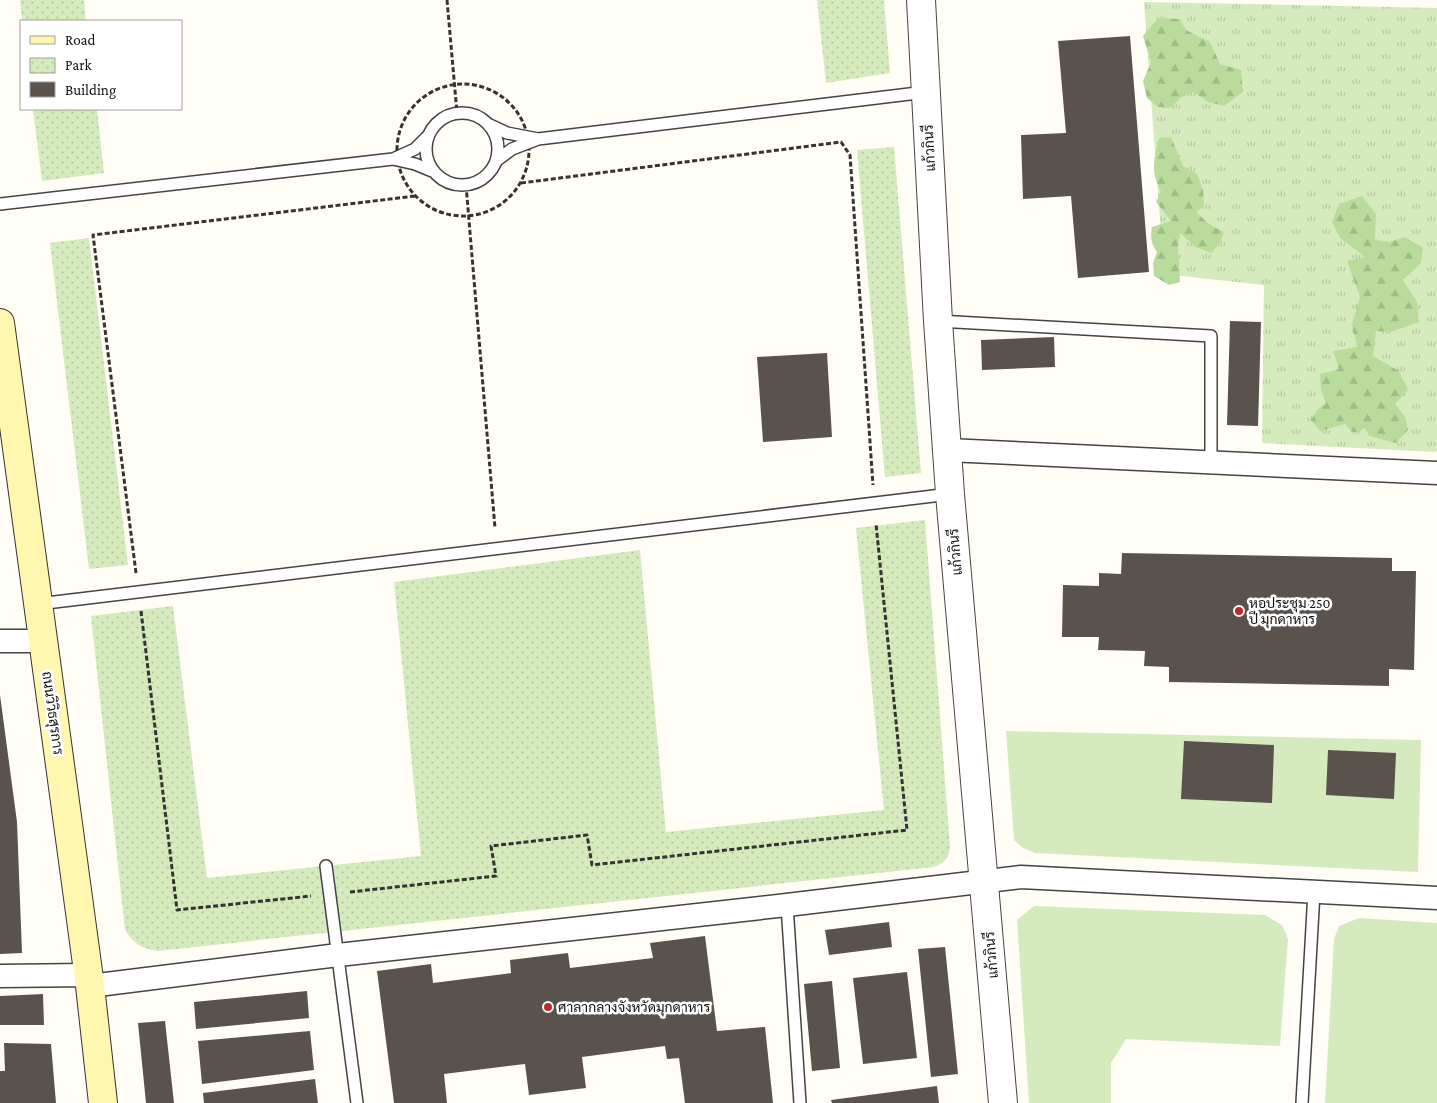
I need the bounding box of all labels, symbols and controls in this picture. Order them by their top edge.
legend [20,20,182,110]
text: Road [65,32,96,48]
text: Park [65,57,92,73]
text: Building [65,82,116,99]
street label: แก้วกินรี [919,124,938,172]
street label: แก้วกินรี [944,528,965,576]
place label: หอประชุม 250 ปี มุกดาหาร [1248,595,1331,629]
marker: หอประชุม 250 ปี มุกดาหาร [1233,605,1245,617]
street label: ถนนวิวิธสุรการ [37,670,67,756]
street label: แก้วกินรี [980,931,1001,979]
place label: ศาลากลางจังหวัดมุกดาหาร [558,999,710,1017]
marker: ศาลากลางจังหวัดมุกดาหาร [542,1001,554,1013]

